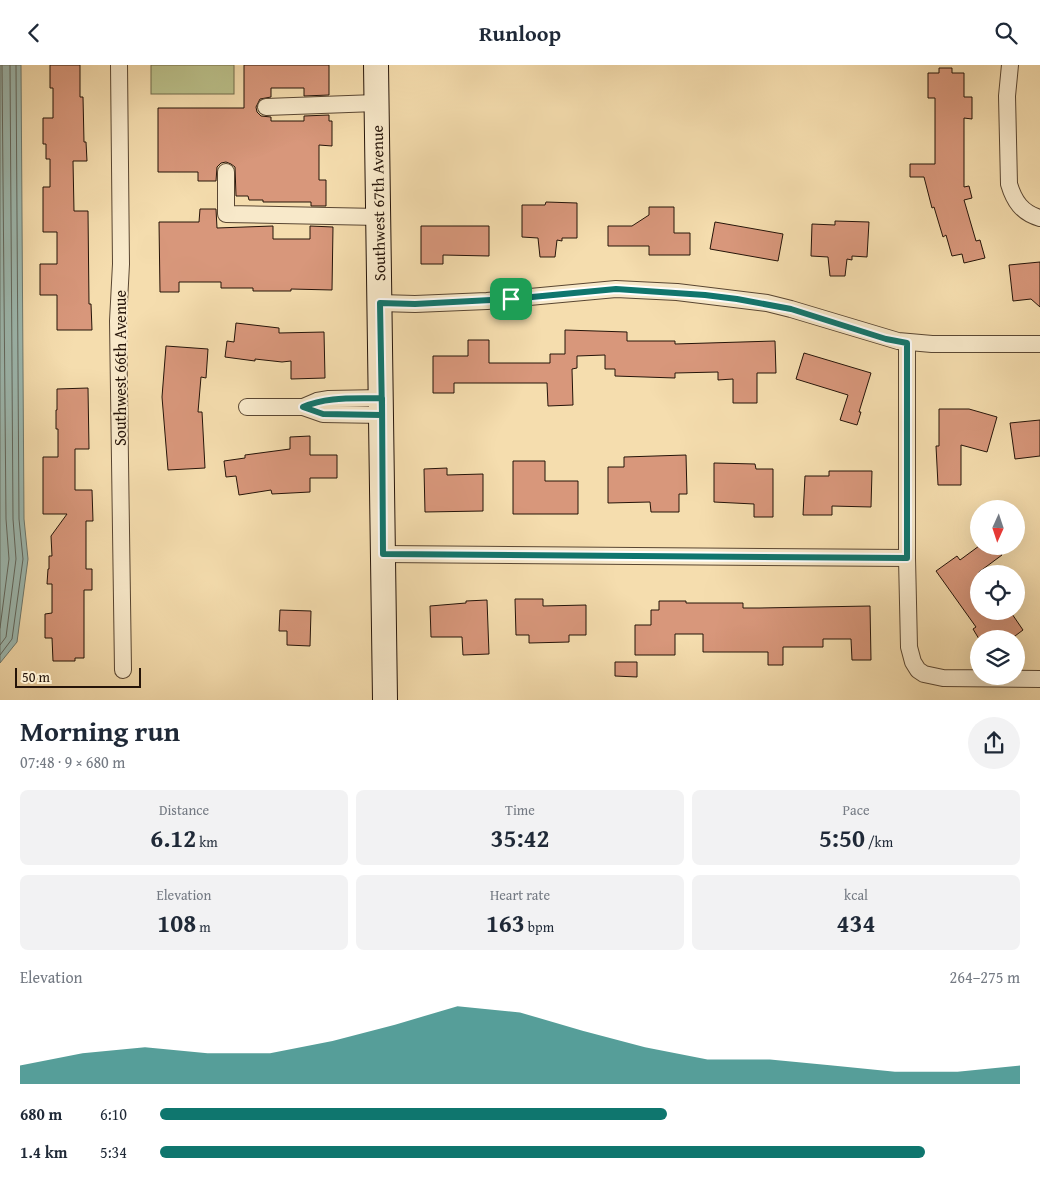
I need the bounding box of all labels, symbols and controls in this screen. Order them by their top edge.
text: Runloop [479,17,561,49]
icon: back [20,19,48,47]
icon: search [992,19,1020,47]
street label: Southwest 67th Avenue [365,125,391,281]
pin [490,278,532,320]
icon: arrive [497,285,525,313]
street label: Southwest 66th Avenue [108,290,132,446]
north arrow [970,500,1025,555]
map controls [970,500,1025,685]
button: locate [970,565,1025,620]
button: layers [970,630,1025,685]
scale bar [15,665,141,688]
text: 50 m [22,667,50,687]
text: Morning run [20,710,180,751]
button: share [968,717,1020,769]
text: 07:48 · 9 × 680 m [20,750,125,774]
text: Distance [159,800,209,820]
text: Time [505,800,535,820]
text: Pace [843,800,869,820]
text: 6.12 [150,820,196,856]
text: 35:42 [491,820,549,856]
text: 5:50 [819,820,865,856]
text: km [196,832,218,852]
text: /km [865,832,893,852]
text: Elevation [157,885,211,905]
text: Heart rate [490,885,550,905]
text: kcal [844,885,868,905]
text: 108 [157,905,196,941]
text: 163 [486,905,525,941]
text: 434 [837,905,875,941]
text: m [196,917,211,937]
text: bpm [525,917,554,937]
text: Elevation [20,965,83,989]
text: 264–275 m [950,965,1020,989]
text: 680 m [20,1102,62,1126]
text: 6:10 [100,1102,127,1126]
text: 1.4 km [20,1140,67,1164]
text: 5:34 [100,1140,127,1164]

